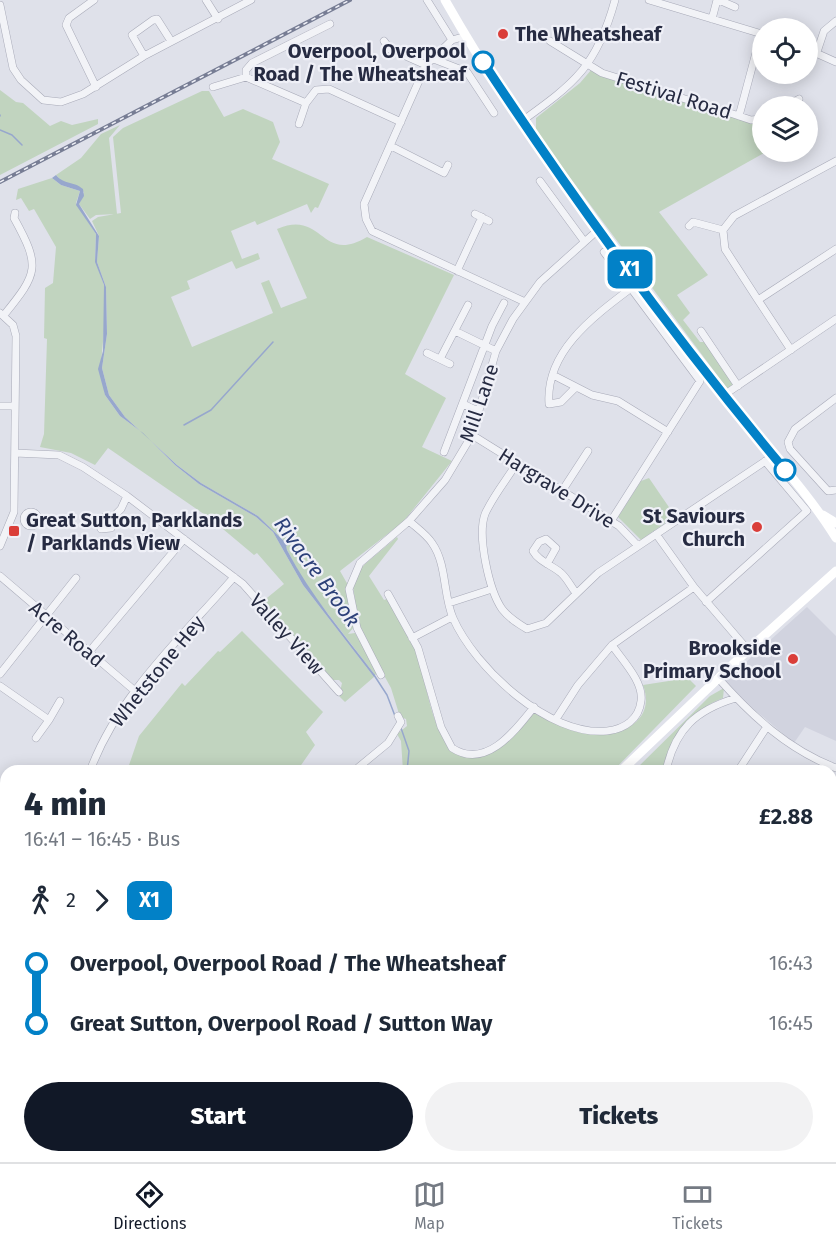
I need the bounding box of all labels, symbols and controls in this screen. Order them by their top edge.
map controls [752,18,818,162]
button: locate [752,18,818,84]
place label: The Wheatsheaf [515,22,663,46]
marker: The Wheatsheaf [496,27,510,41]
place label: Overpool, Overpool Road / The Wheatsheaf [253,39,468,86]
marker: Overpool, Overpool Road / The Wheatsheaf [472,51,494,73]
street label: Festival Road [613,66,735,124]
button: layers [752,96,818,162]
line badge: X1 [603,250,657,288]
text: X1 [620,256,640,282]
street label: Mill Lane [454,361,504,445]
street label: Hargrave Drive [494,443,620,533]
unlabelled marker [774,459,796,481]
place label: St Saviours Church [643,504,745,551]
place label: Great Sutton, Parklands / Parklands View [26,508,243,555]
water label: Rivacre Brook [268,512,366,632]
marker: St Saviours Church [750,520,764,534]
marker: Great Sutton, Parklands / Parklands View [7,524,21,538]
street label: Valley View [244,589,330,679]
street label: Acre Road [25,596,109,672]
street label: Whetstone Hey [105,610,209,732]
place label: Brookside Primary School [643,636,781,683]
marker: Brookside Primary School [786,652,800,666]
text: 4 min [24,784,107,824]
text: £2.88 [759,803,813,830]
text: 16:41 – 16:45 · Bus [24,827,180,851]
icon: walk [24,884,57,917]
icon: forward [85,884,118,917]
text: X1 [139,887,160,913]
text: 2 [66,888,76,912]
text: Overpool, Overpool Road / The Wheatsheaf [70,950,505,977]
text: 16:43 [769,951,813,975]
text: Great Sutton, Overpool Road / Sutton Way [70,1010,492,1037]
text: 16:45 [769,1011,813,1035]
button: Start [24,1082,413,1151]
button: Tickets [425,1082,813,1151]
tab: Directions [113,1178,187,1233]
tab: Map [413,1178,446,1233]
tab: Tickets [672,1178,723,1233]

